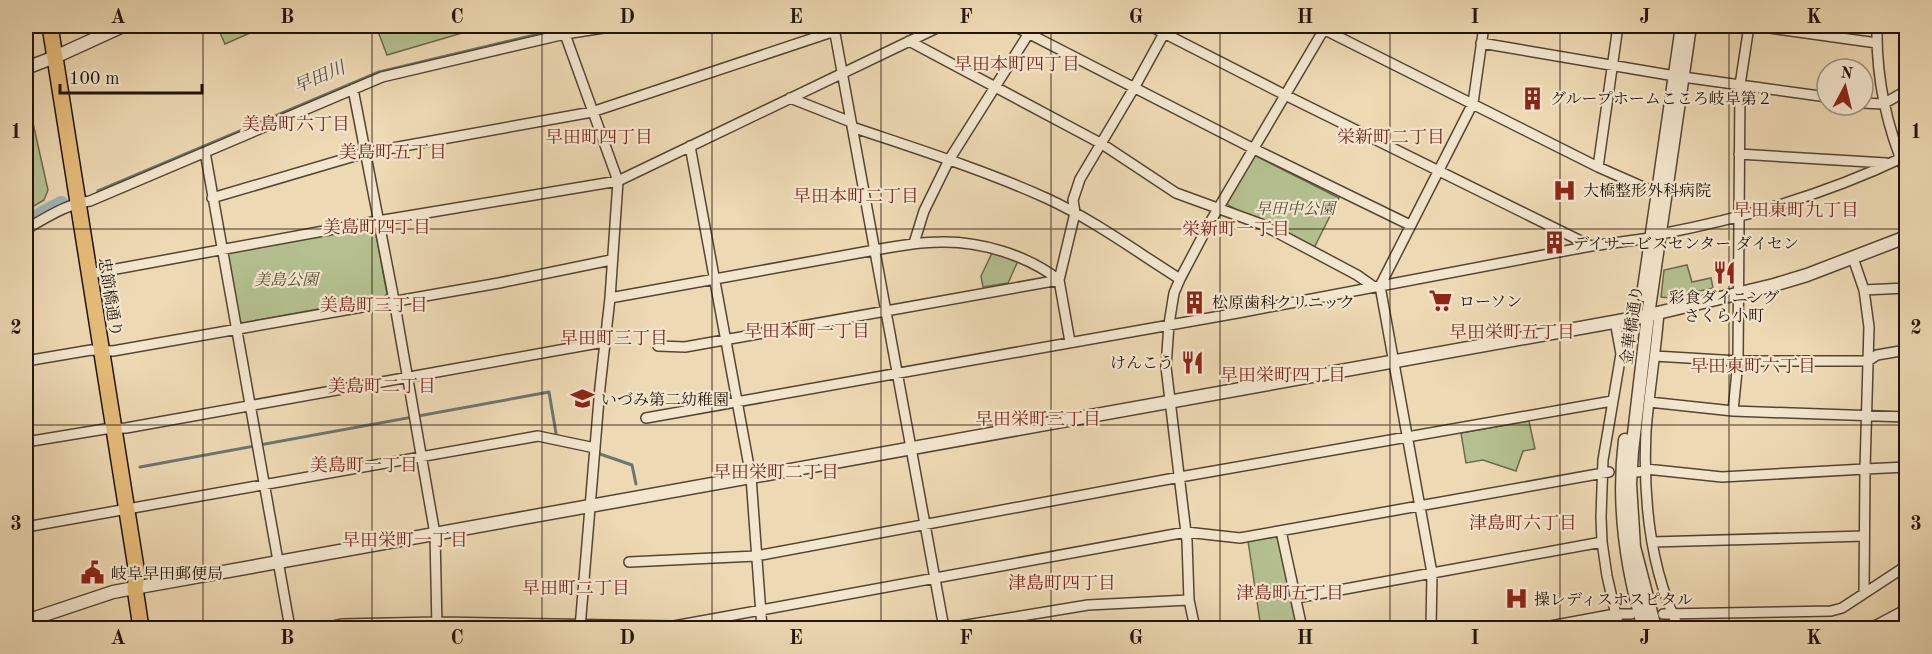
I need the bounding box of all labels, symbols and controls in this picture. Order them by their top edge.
text: A [110,8,126,28]
text: B [280,8,294,28]
text: C [450,8,464,28]
text: D [619,8,635,28]
text: E [789,8,803,28]
text: F [959,8,973,28]
text: G [1129,8,1143,28]
text: H [1297,8,1313,28]
text: I [1471,8,1479,28]
text: J [1640,8,1651,28]
text: K [1806,8,1822,28]
district label: 早田本町四丁目 [954,54,1080,74]
scale bar [60,57,202,95]
water label: 早田川 [291,57,350,97]
north arrow [1815,57,1875,117]
text: N [1840,65,1854,83]
text: 100 m [69,70,120,88]
building icon: グループホームこころ岐阜第２ [1519,85,1545,111]
place label: グループホームこころ岐阜第２ [1550,90,1773,108]
district label: 美島町六丁目 [242,114,350,134]
text: 1 [10,123,22,143]
text: 1 [1910,123,1922,143]
district label: 栄新町二丁目 [1337,127,1445,147]
district label: 早田町四丁目 [545,128,653,147]
district label: 美島町五丁目 [339,142,447,162]
hospital icon: 大橋整形外科病院 [1552,177,1578,203]
place label: 大橋整形外科病院 [1583,182,1711,200]
district label: 早田本町二丁目 [793,186,919,206]
park label: 早田中公園 [1255,200,1338,218]
district label: 早田東町九丁目 [1733,200,1859,220]
district label: 美島町四丁目 [323,217,431,237]
district label: 栄新町一丁目 [1182,219,1290,239]
building icon: デイサービスセンター ダイセン [1542,230,1568,256]
place label: デイサービスセンター ダイセン [1573,235,1799,253]
street label: 忠節橋通り [95,256,125,338]
restaurant icon: 彩食ダイニング さくら小町 [1711,259,1737,285]
park label: 美島公園 [254,271,321,289]
street label: 金華橋通り [1618,284,1646,366]
supermarket icon: ローソン [1428,288,1454,314]
building icon: 松原歯科クリニック [1181,289,1207,315]
place label: 彩食ダイニング さくら小町 [1669,289,1779,325]
place label: 松原歯科クリニック [1212,294,1355,312]
district label: 美島町三丁目 [320,295,428,315]
place label: ローソン [1459,295,1522,311]
text: 2 [10,319,22,339]
text: 2 [1910,319,1922,339]
district label: 早田本町一丁目 [744,321,870,341]
district label: 早田栄町五丁目 [1449,322,1575,342]
district label: 早田町三丁目 [560,329,668,348]
restaurant icon: けんこう [1179,349,1205,375]
place label: けんこう [1110,355,1174,372]
district label: 早田東町六丁目 [1690,356,1816,376]
district label: 早田栄町四丁目 [1220,365,1346,385]
district label: 美島町二丁目 [328,376,436,396]
school or university icon: いづみ第二幼稚園 [570,386,596,412]
place label: いづみ第二幼稚園 [601,391,729,409]
district label: 早田栄町三丁目 [975,409,1101,429]
district label: 美島町一丁目 [310,455,418,475]
district label: 早田栄町二丁目 [713,462,839,482]
district label: 津島町六丁目 [1469,513,1577,533]
text: 3 [10,515,22,535]
text: 3 [1910,515,1922,535]
district label: 早田栄町一丁目 [342,530,468,550]
public building icon: 岐阜早田郵便局 [80,560,106,586]
place label: 岐阜早田郵便局 [111,565,223,583]
district label: 津島町四丁目 [1008,573,1116,593]
district label: 早田町二丁目 [522,579,630,598]
district label: 津島町五丁目 [1236,583,1344,603]
hospital icon: 操レディスホスピタル [1503,586,1529,612]
place label: 操レディスホスピタル [1534,591,1693,609]
text: A [110,629,126,649]
text: B [280,629,294,649]
text: C [450,629,464,649]
text: D [619,629,635,649]
text: E [789,629,803,649]
text: F [959,629,973,649]
text: G [1129,629,1143,649]
text: H [1297,629,1313,649]
text: I [1471,629,1479,649]
text: J [1640,629,1651,649]
text: K [1806,629,1822,649]

